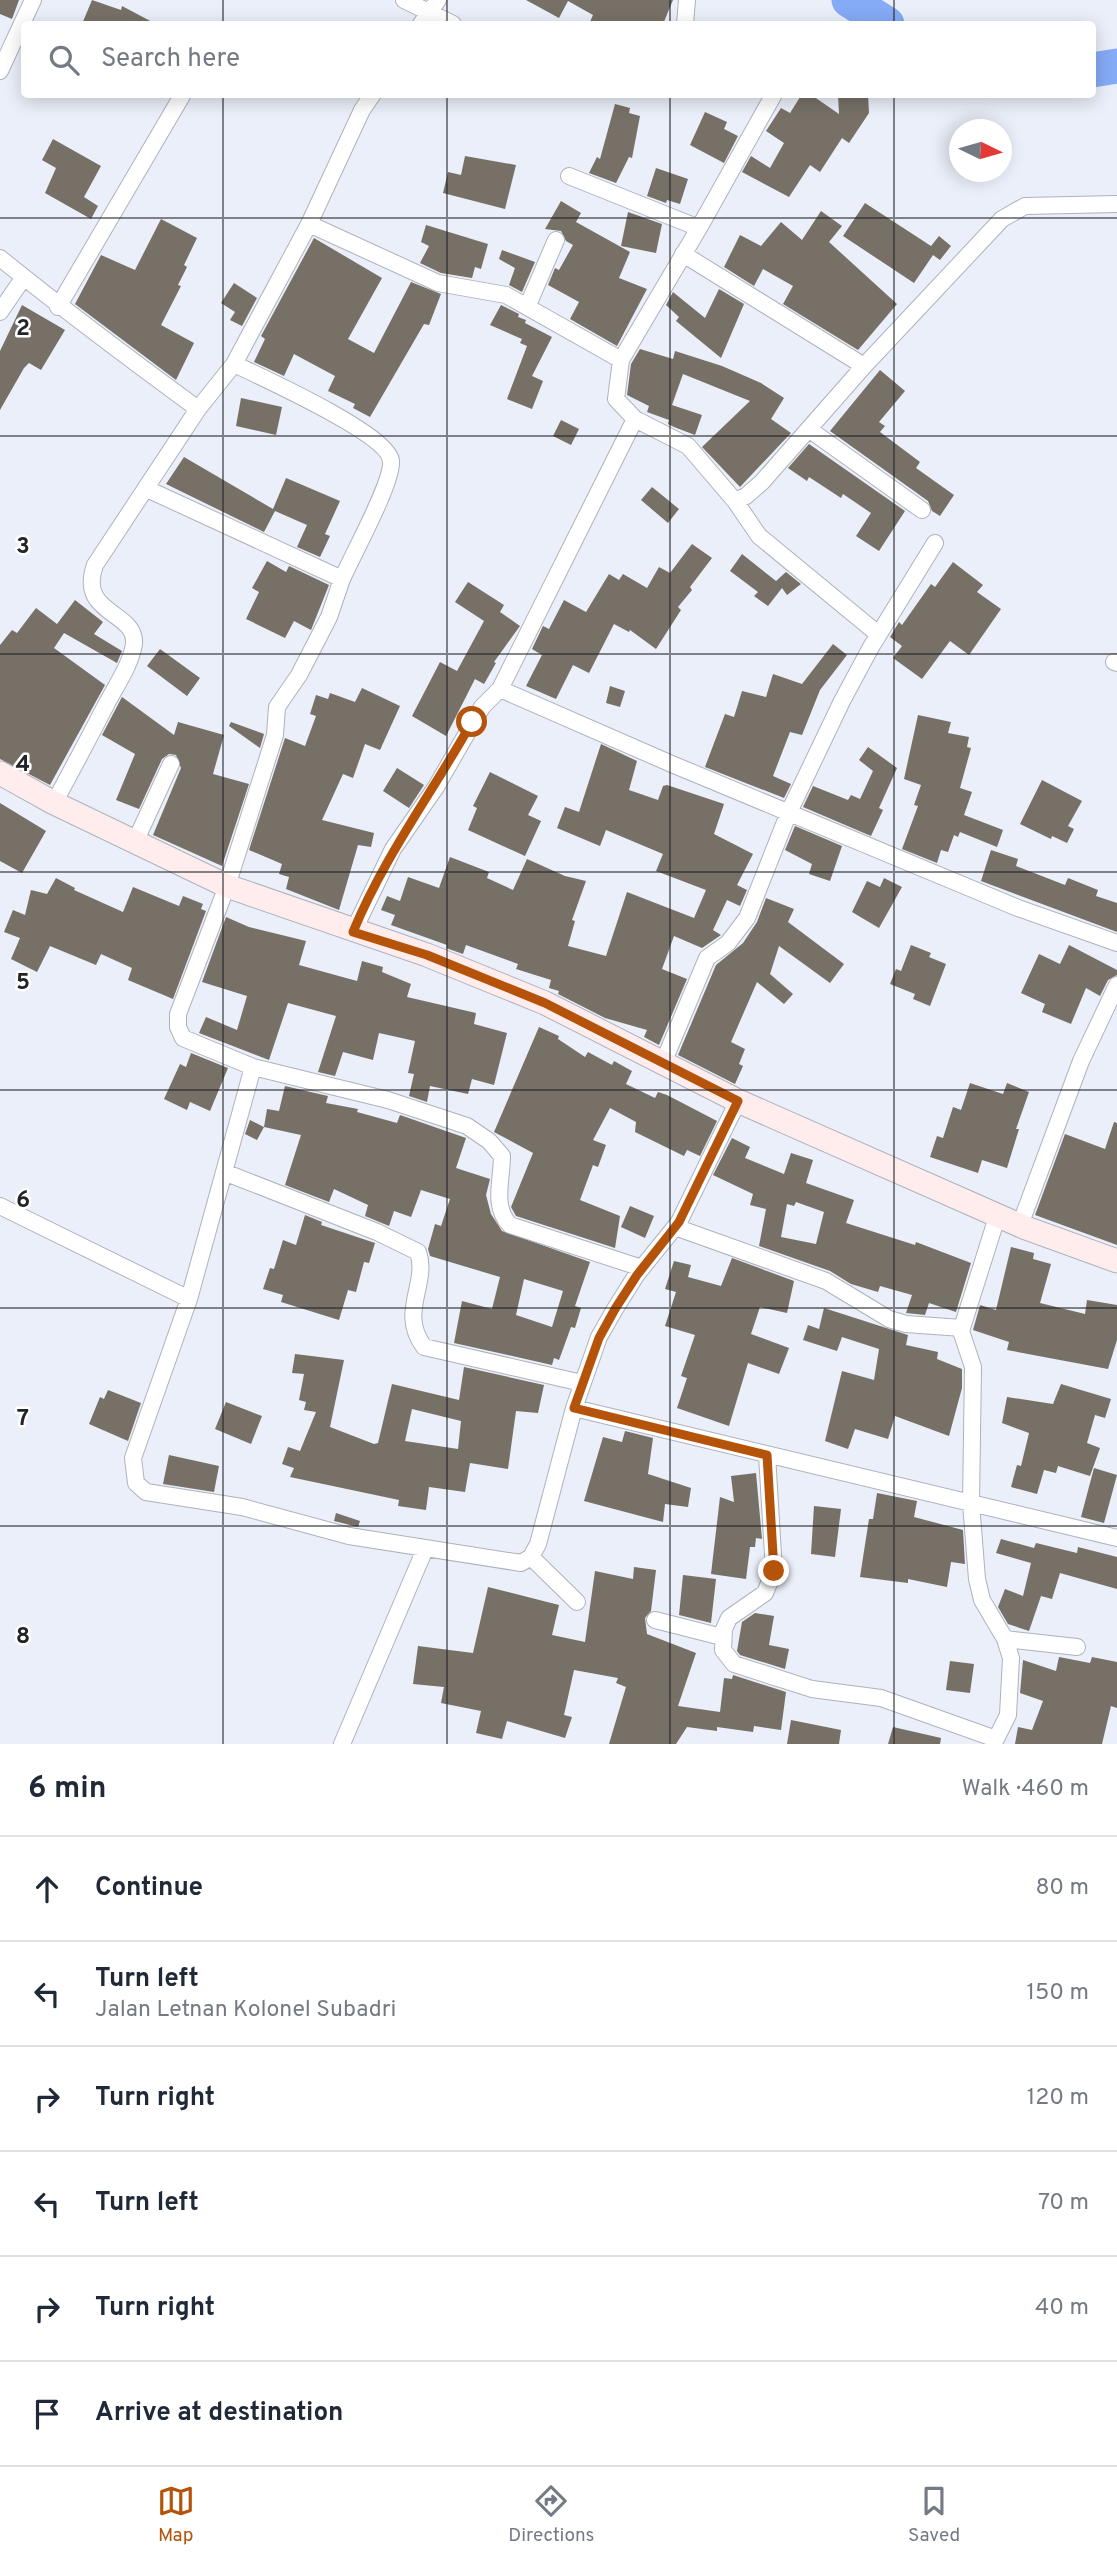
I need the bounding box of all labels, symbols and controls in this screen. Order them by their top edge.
search box [21,21,1096,98]
icon: search [45,41,83,79]
text: Search here [101,43,240,76]
north arrow [949,119,1012,182]
text: 2 [16,315,30,344]
text: 3 [16,533,30,562]
route start [456,706,487,737]
text: 4 [16,751,30,780]
text: 5 [16,969,30,998]
text: 6 [16,1187,30,1216]
text: 7 [17,1405,29,1434]
route end [758,1555,789,1586]
text: 8 [16,1623,30,1652]
text: 6 min [28,1771,106,1808]
text: Walk · 460 m [961,1775,1089,1804]
icon: ahead [28,1870,66,1908]
text: Continue [95,1872,203,1905]
text: 80 m [1036,1874,1089,1903]
text: Turn left [95,1963,199,1996]
icon: left [28,1975,66,2013]
text: 150 m [1027,1979,1089,2008]
text: Jalan Letnan Kolonel Subadri [95,1996,396,2025]
icon: right [28,2080,66,2118]
text: Turn right [95,2082,215,2115]
text: 120 m [1027,2084,1089,2113]
icon: left [28,2185,66,2223]
text: Turn left [95,2187,199,2220]
text: 70 m [1038,2189,1089,2218]
icon: right [28,2290,66,2328]
text: Turn right [95,2292,215,2325]
text: 40 m [1035,2294,1089,2323]
icon: arrive [28,2395,66,2433]
text: Arrive at destination [95,2397,343,2430]
tab: Map [157,2482,195,2548]
tab: Directions [508,2482,595,2548]
tab: Saved [908,2482,960,2548]

